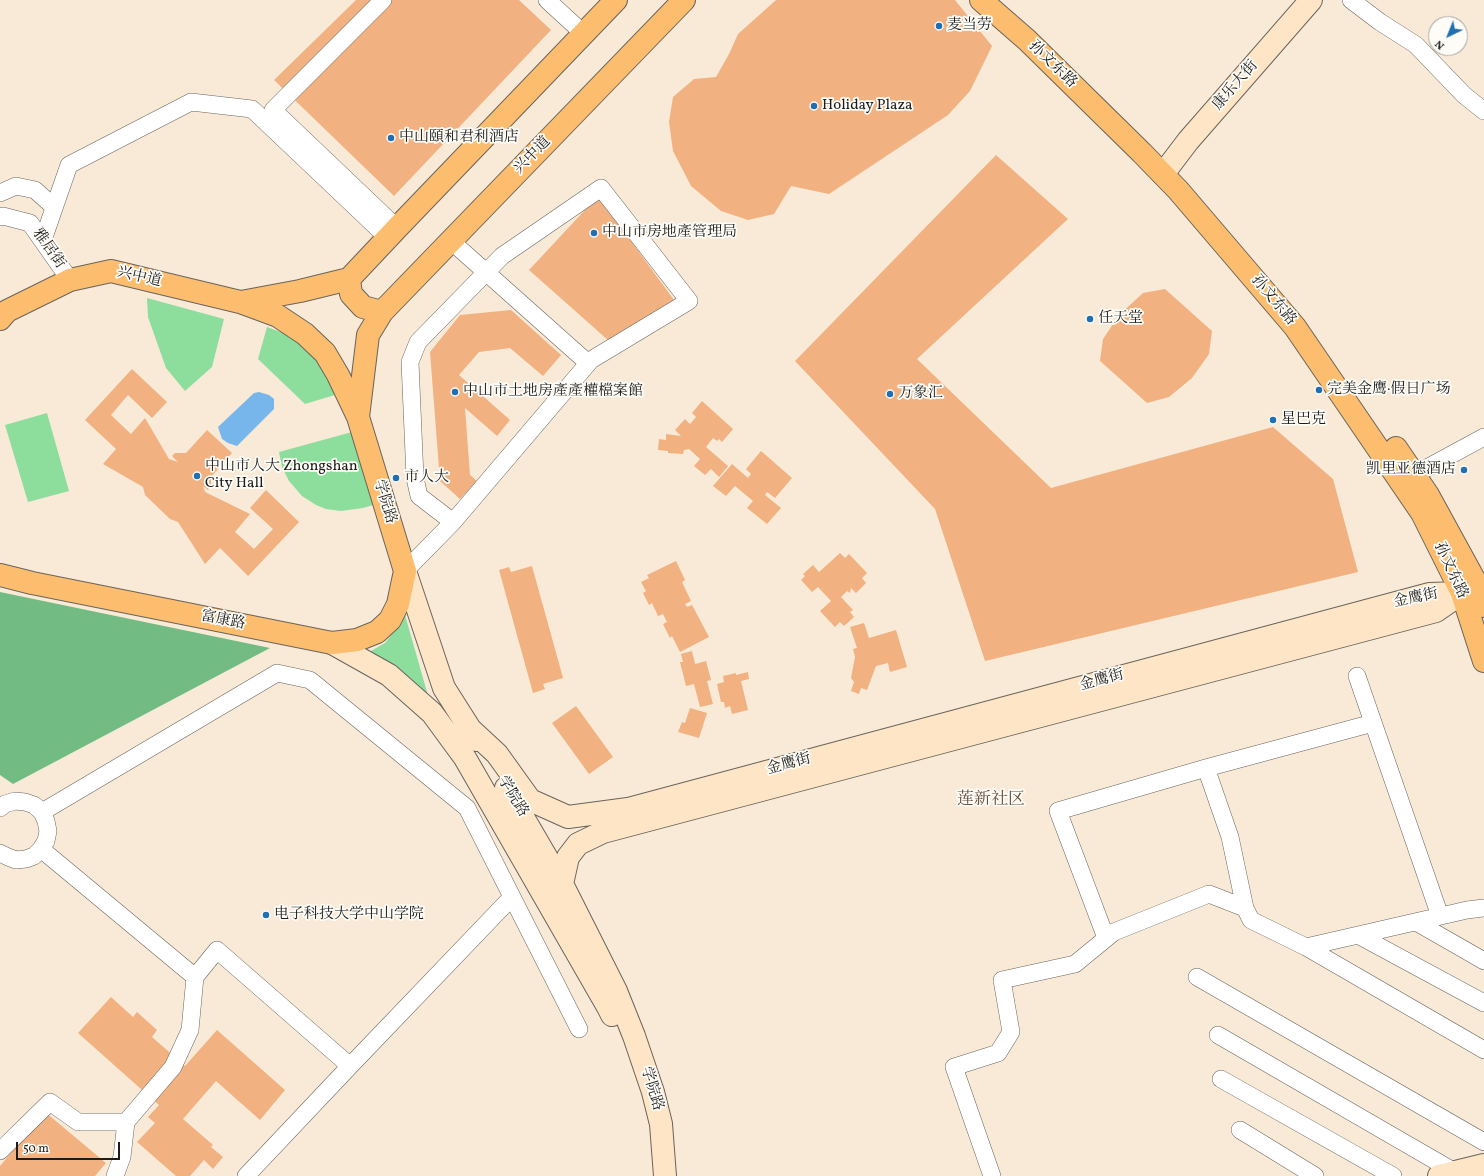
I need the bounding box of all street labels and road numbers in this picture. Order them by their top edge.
street label: 孙文东路 [1024,38,1080,92]
street label: 康乐大街 [1210,57,1262,115]
street label: 兴中道 [511,134,555,178]
street label: 雅居街 [28,225,68,273]
street label: 兴中道 [115,264,163,292]
street label: 孙文东路 [1247,272,1299,330]
street label: 学院路 [369,478,399,526]
street label: 孙文东路 [1429,540,1471,602]
street label: 金鹰街 [1392,586,1440,612]
street label: 富康路 [199,608,247,634]
street label: 金鹰街 [1078,666,1126,696]
street label: 金鹰街 [765,750,813,780]
street label: 学院路 [493,773,531,821]
street label: 学院路 [636,1065,666,1113]

